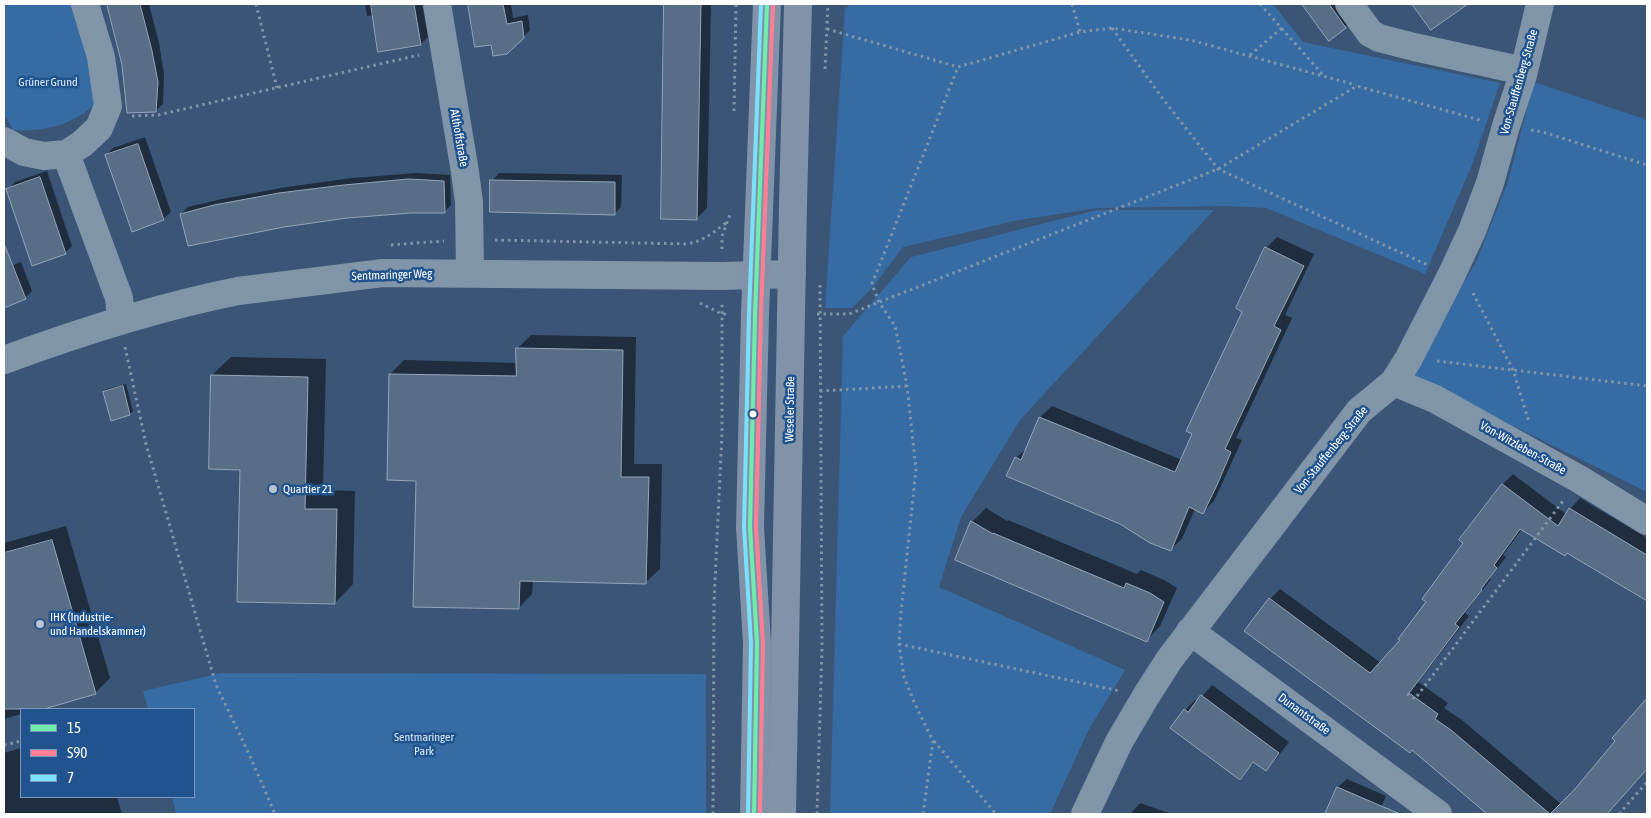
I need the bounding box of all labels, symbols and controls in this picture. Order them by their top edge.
street label: Von-Stauffenberg-Straße [1497,28,1541,136]
park label: Grüner Grund [18,75,78,89]
street label: Althoffstraße [447,108,471,168]
street label: Sentmaringer Weg [351,266,433,284]
street label: Weseler Straße [782,376,798,442]
street label: Von-Stauffenberg-Straße [1291,403,1371,497]
unlabelled marker [748,409,758,419]
street label: Von-Witzleben-Straße [1477,418,1569,478]
place label: Quartier 21 [283,482,333,496]
marker: Quartier 21 [267,483,279,495]
place label: IHK (Industrie- und Handelskammer) [50,610,146,638]
marker: IHK (Industrie- und Handelskammer) [34,618,46,630]
street label: Dunantstraße [1275,690,1333,738]
legend [20,708,195,798]
text: 15 [67,719,81,736]
park label: Sentmaringer Park [394,730,454,758]
text: S90 [67,744,87,761]
text: 7 [67,769,74,786]

